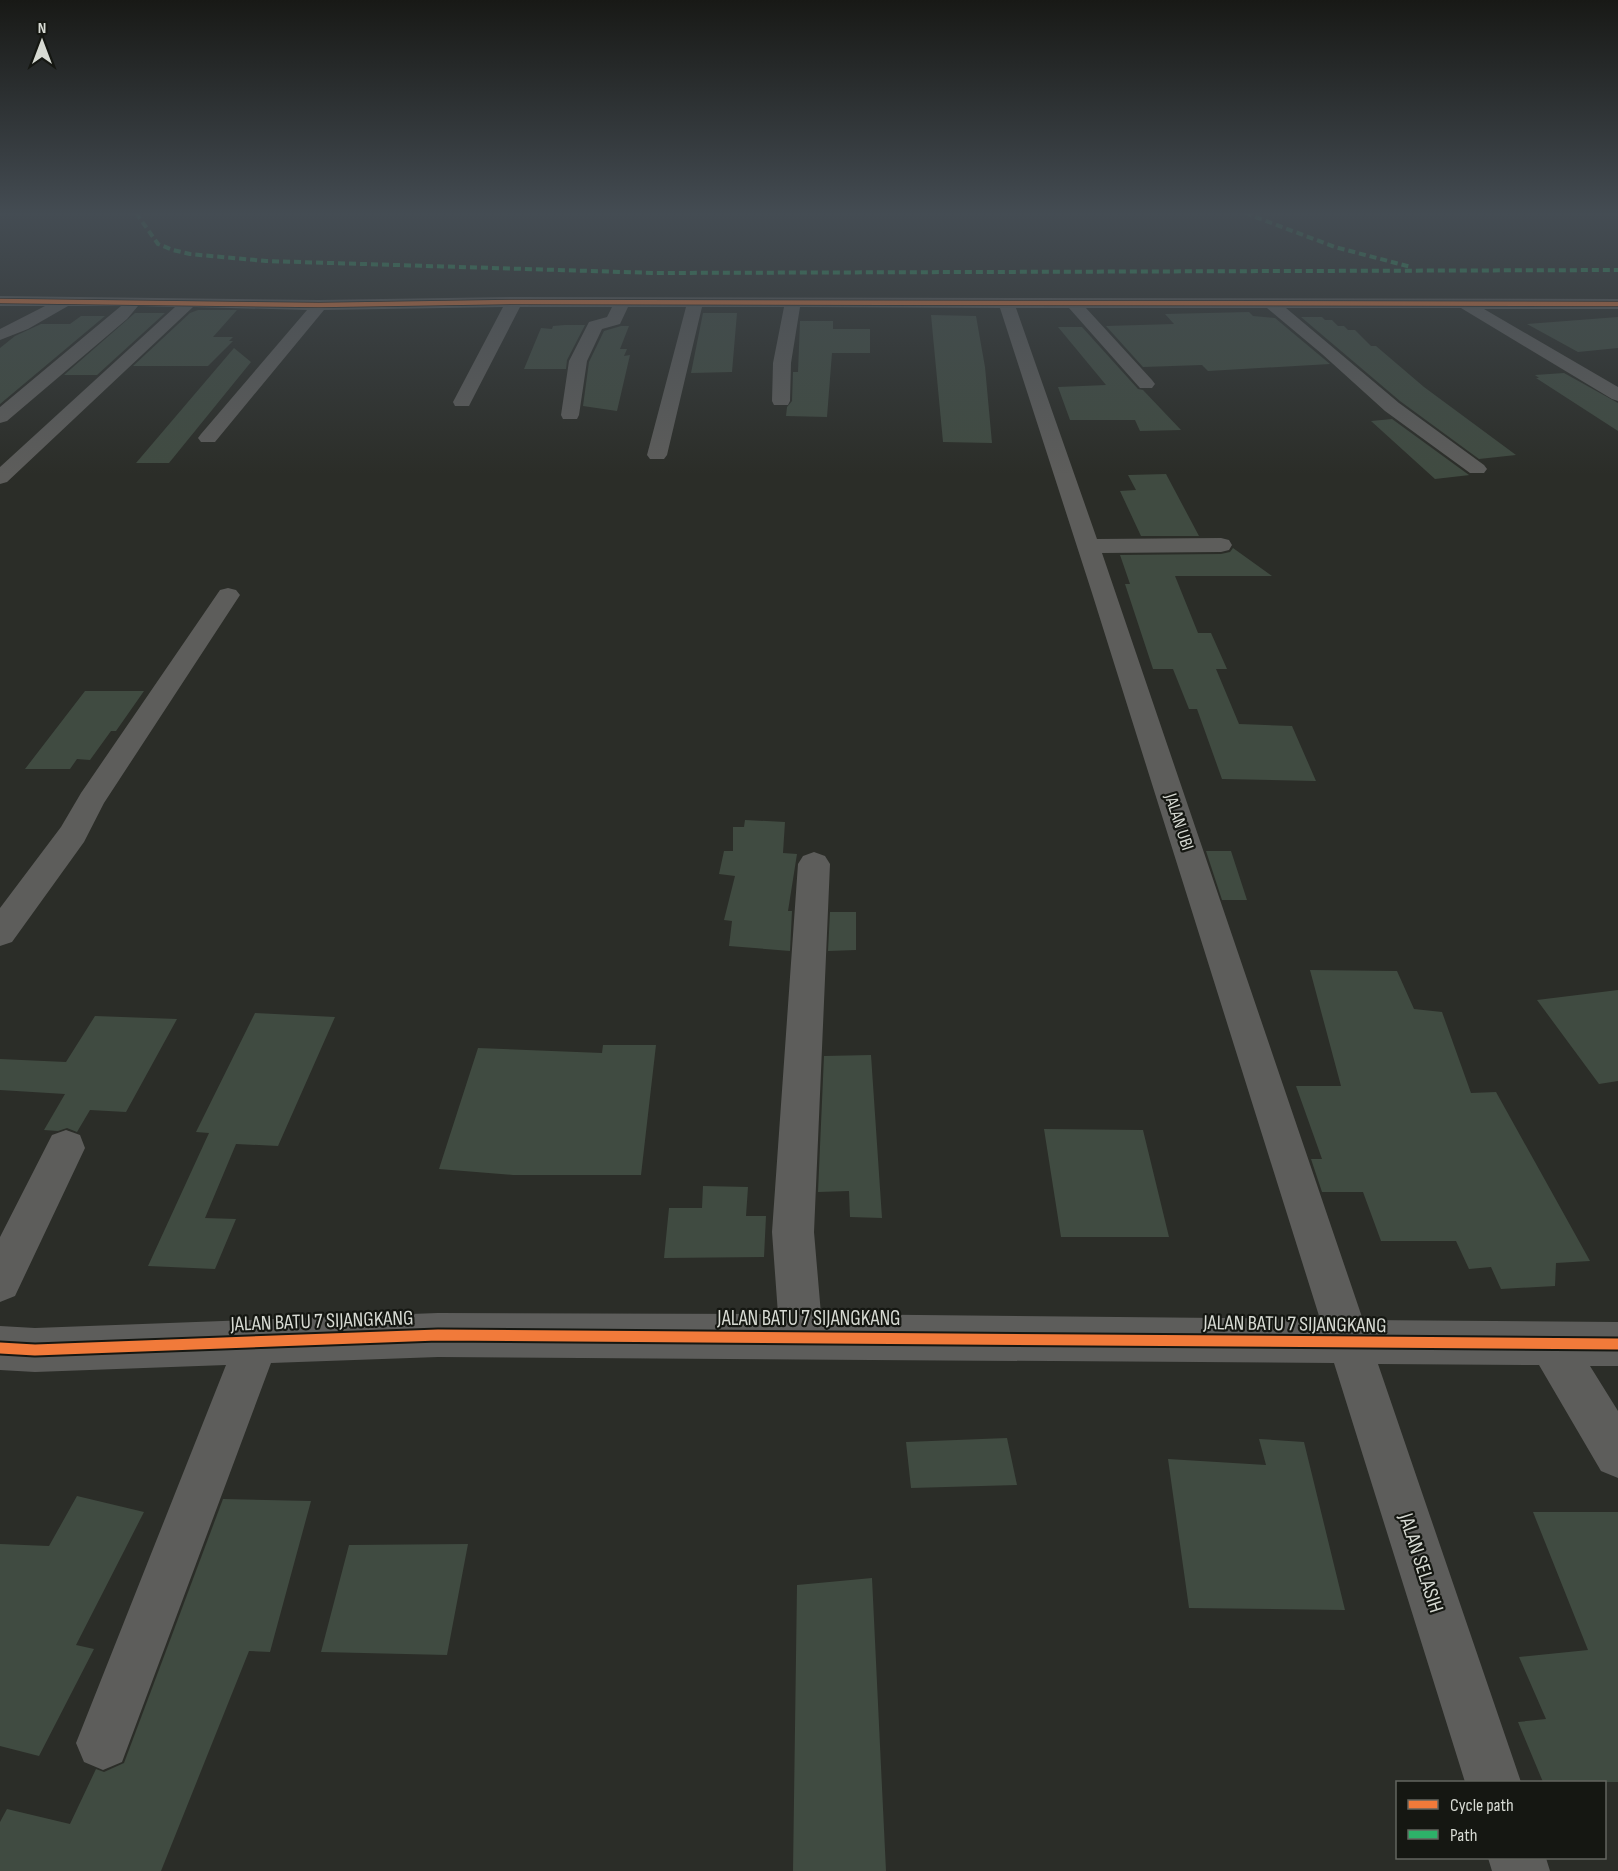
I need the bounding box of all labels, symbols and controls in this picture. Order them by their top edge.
north arrow [12,12,72,72]
text: N [38,19,46,38]
street label: JALAN UBI [1160,790,1198,853]
street label: JALAN BATU 7 SIJANGKANG [229,1305,414,1337]
street label: JALAN BATU 7 SIJANGKANG [716,1306,901,1331]
street label: JALAN BATU 7 SIJANGKANG [1202,1310,1387,1338]
street label: JALAN SELASIH [1393,1509,1449,1616]
legend [1396,1781,1606,1859]
text: Cycle path [1450,1795,1514,1816]
text: Path [1450,1825,1478,1846]

